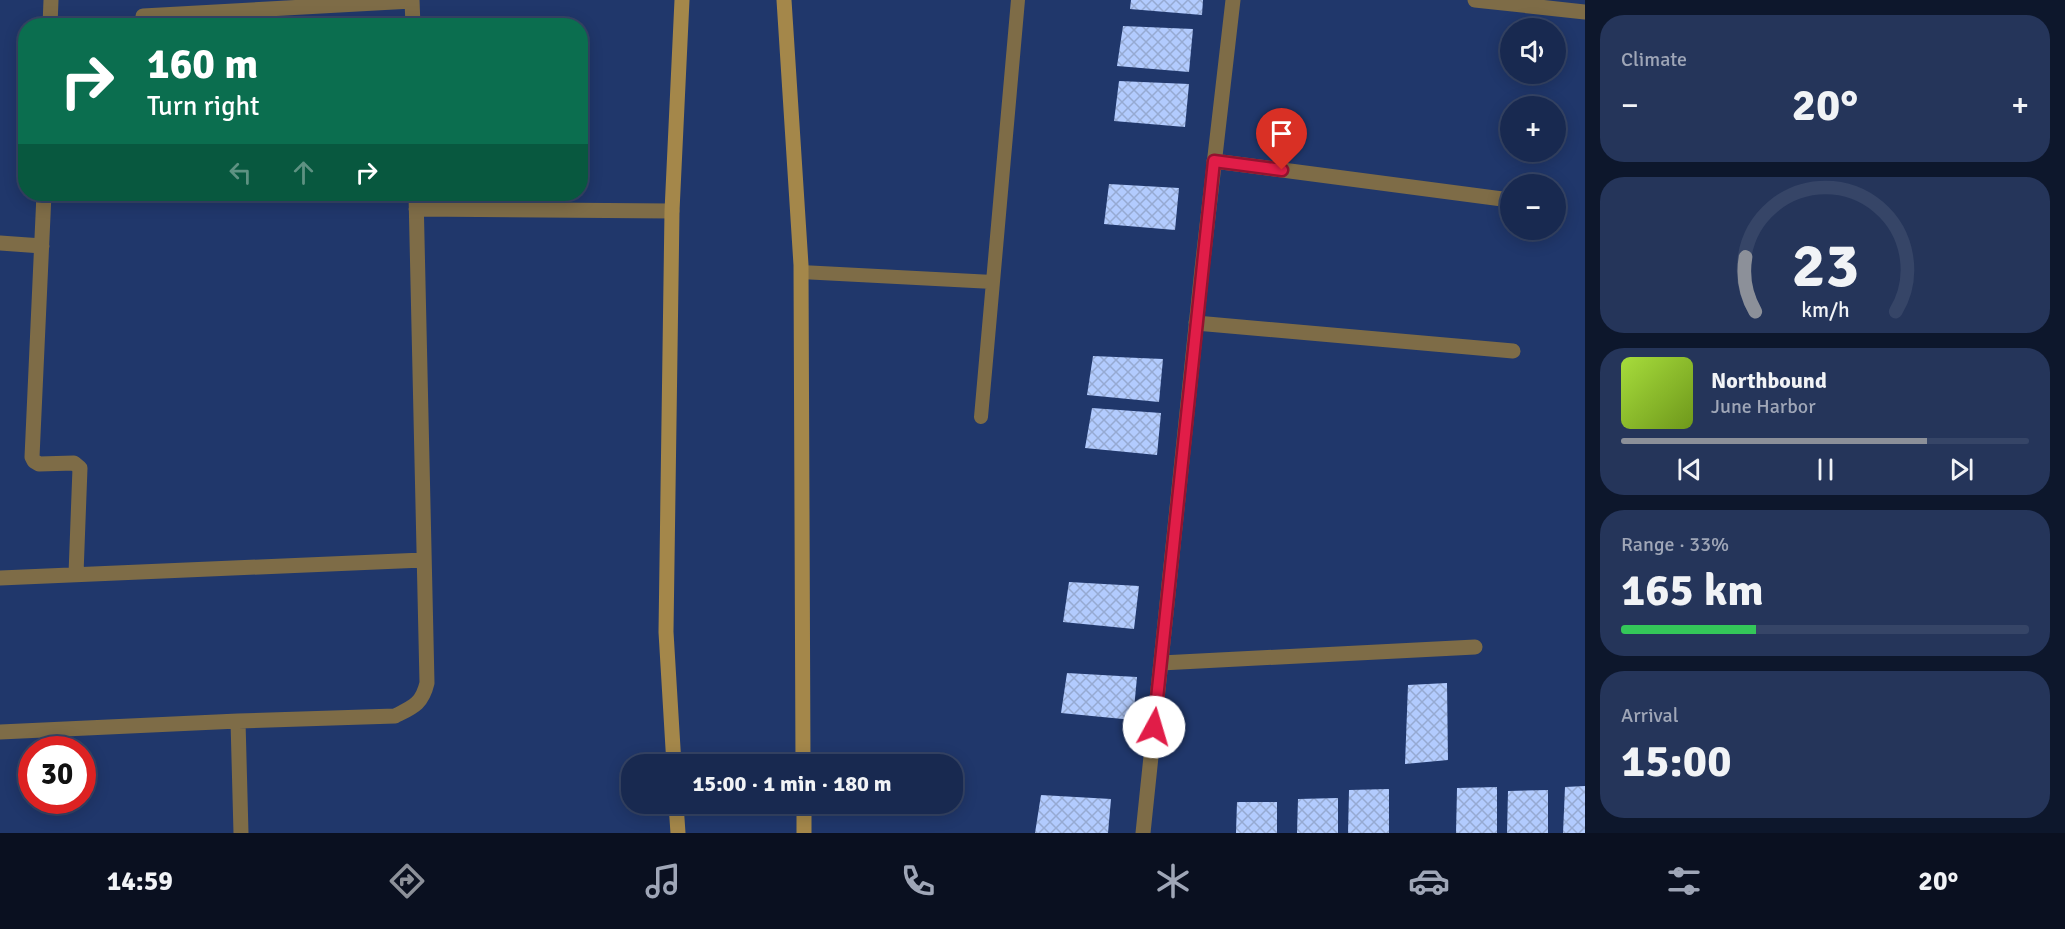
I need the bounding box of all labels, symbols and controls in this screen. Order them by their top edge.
map controls [1500,18,1566,240]
button: sound [1500,18,1566,84]
text: 160 m [147,39,258,90]
icon: right [48,42,126,120]
text: Climate [1621,47,1687,72]
text: 20° [1792,78,1858,133]
text: − [1621,85,1639,126]
text: + [2011,85,2029,126]
text: Turn right [147,90,260,123]
button: + [1500,96,1566,162]
pin [1256,108,1307,170]
icon: arrive [1265,117,1298,150]
icon: left [224,156,257,189]
icon: ahead [287,156,320,189]
icon: right [350,156,383,189]
button: − [1500,174,1566,240]
text: 23 [1791,227,1859,304]
text: km/h [1801,297,1849,323]
text: Northbound [1711,367,1827,394]
text: June Harbor [1711,394,1816,419]
icon: previous [1673,453,1706,486]
icon: pause [1809,453,1842,486]
icon: next [1945,453,1978,486]
text: Range · 33% [1621,532,1729,557]
text: 165 km [1621,563,1764,618]
position arrow [1122,695,1186,759]
text: Arrival [1621,703,1679,728]
text: 15:00 [1621,734,1731,789]
speed limit sign: 30 [18,736,96,814]
text: 15:00 · 1 min · 180 m [692,770,892,797]
icon: directions [386,860,428,902]
icon: music [642,860,684,902]
icon: phone [897,860,939,902]
icon: climate [1152,860,1194,902]
icon: car [1408,860,1450,902]
icon: filters [1663,860,1705,902]
text: 14:59 [107,865,173,898]
text: 20° [1918,865,1958,898]

